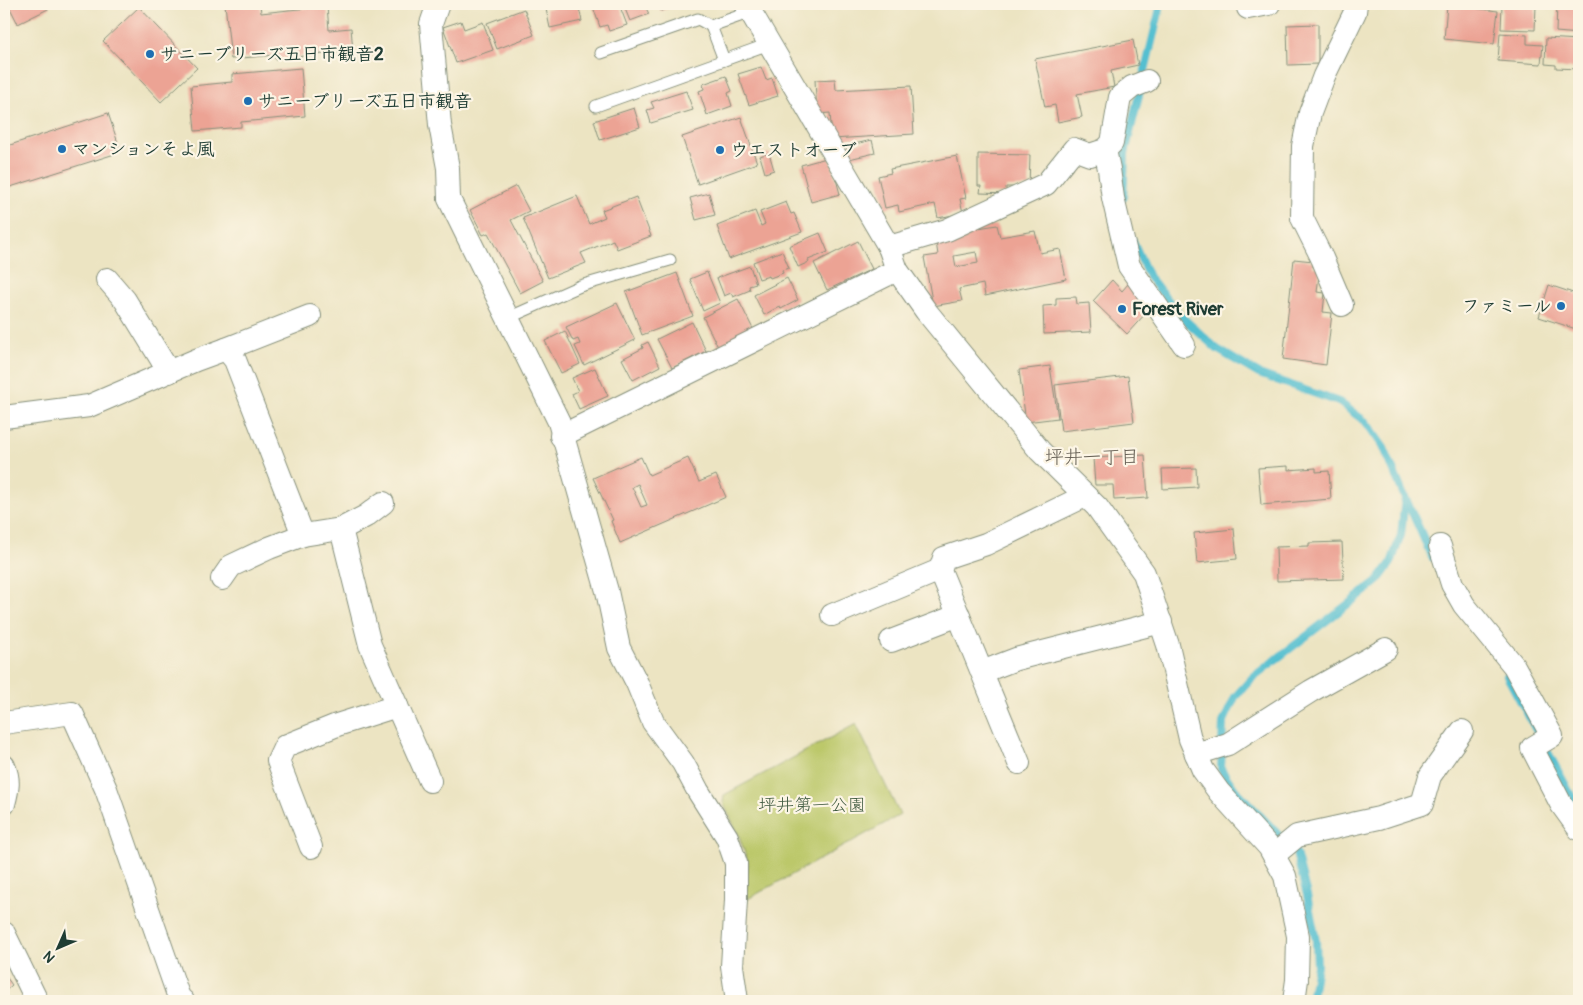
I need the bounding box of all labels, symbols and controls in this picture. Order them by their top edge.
place label: サニーブリーズ五日市観音2 [160,43,384,66]
marker: サニーブリーズ五日市観音2 [144,48,156,60]
place label: サニーブリーズ五日市観音 [258,90,472,113]
marker: サニーブリーズ五日市観音 [242,95,254,107]
place label: マンションそよ風 [72,138,215,161]
place label: ウエストオーブ [730,139,857,162]
marker: マンションそよ風 [56,143,68,155]
marker: ウエストオーブ [714,144,726,156]
place label: ファミール [1462,295,1551,318]
place label: Forest River [1132,298,1224,321]
marker: ファミール [1555,300,1567,312]
marker: Forest River [1116,303,1128,315]
district label: 坪井一丁目 [1044,445,1140,469]
park label: 坪井第一公園 [758,794,866,817]
north arrow [32,922,82,972]
text: N [40,947,59,966]

